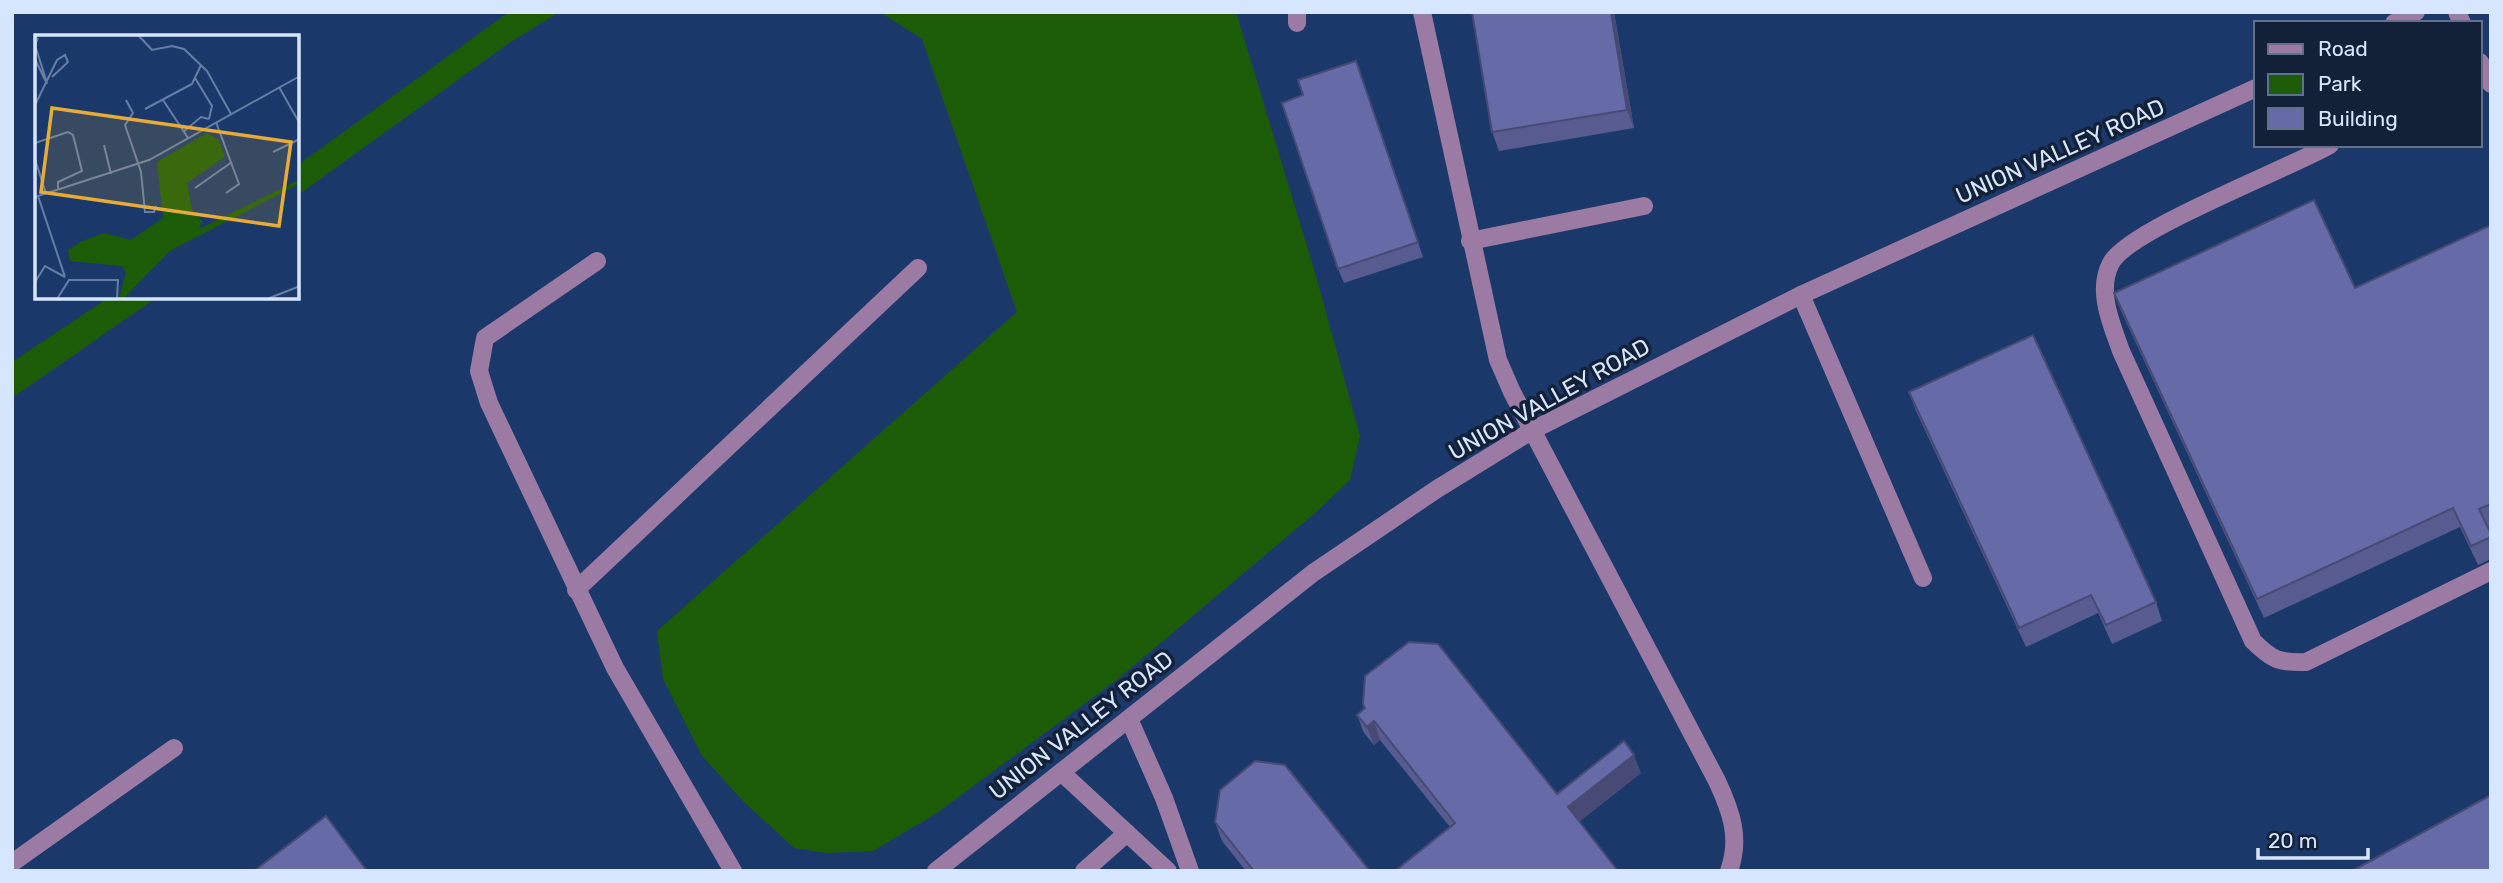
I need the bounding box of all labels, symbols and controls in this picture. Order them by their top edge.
legend [2254,21,2482,147]
inset map [35,35,299,299]
text: Road [2318,36,2368,61]
text: Park [2318,71,2362,96]
street label: UNION VALLEY ROAD [1951,92,2169,210]
text: Building [2318,106,2398,131]
street label: UNION VALLEY ROAD [1444,332,1654,466]
street label: UNION VALLEY ROAD [984,645,1178,805]
scale bar [2258,816,2368,860]
text: 20 m [2268,828,2317,853]

